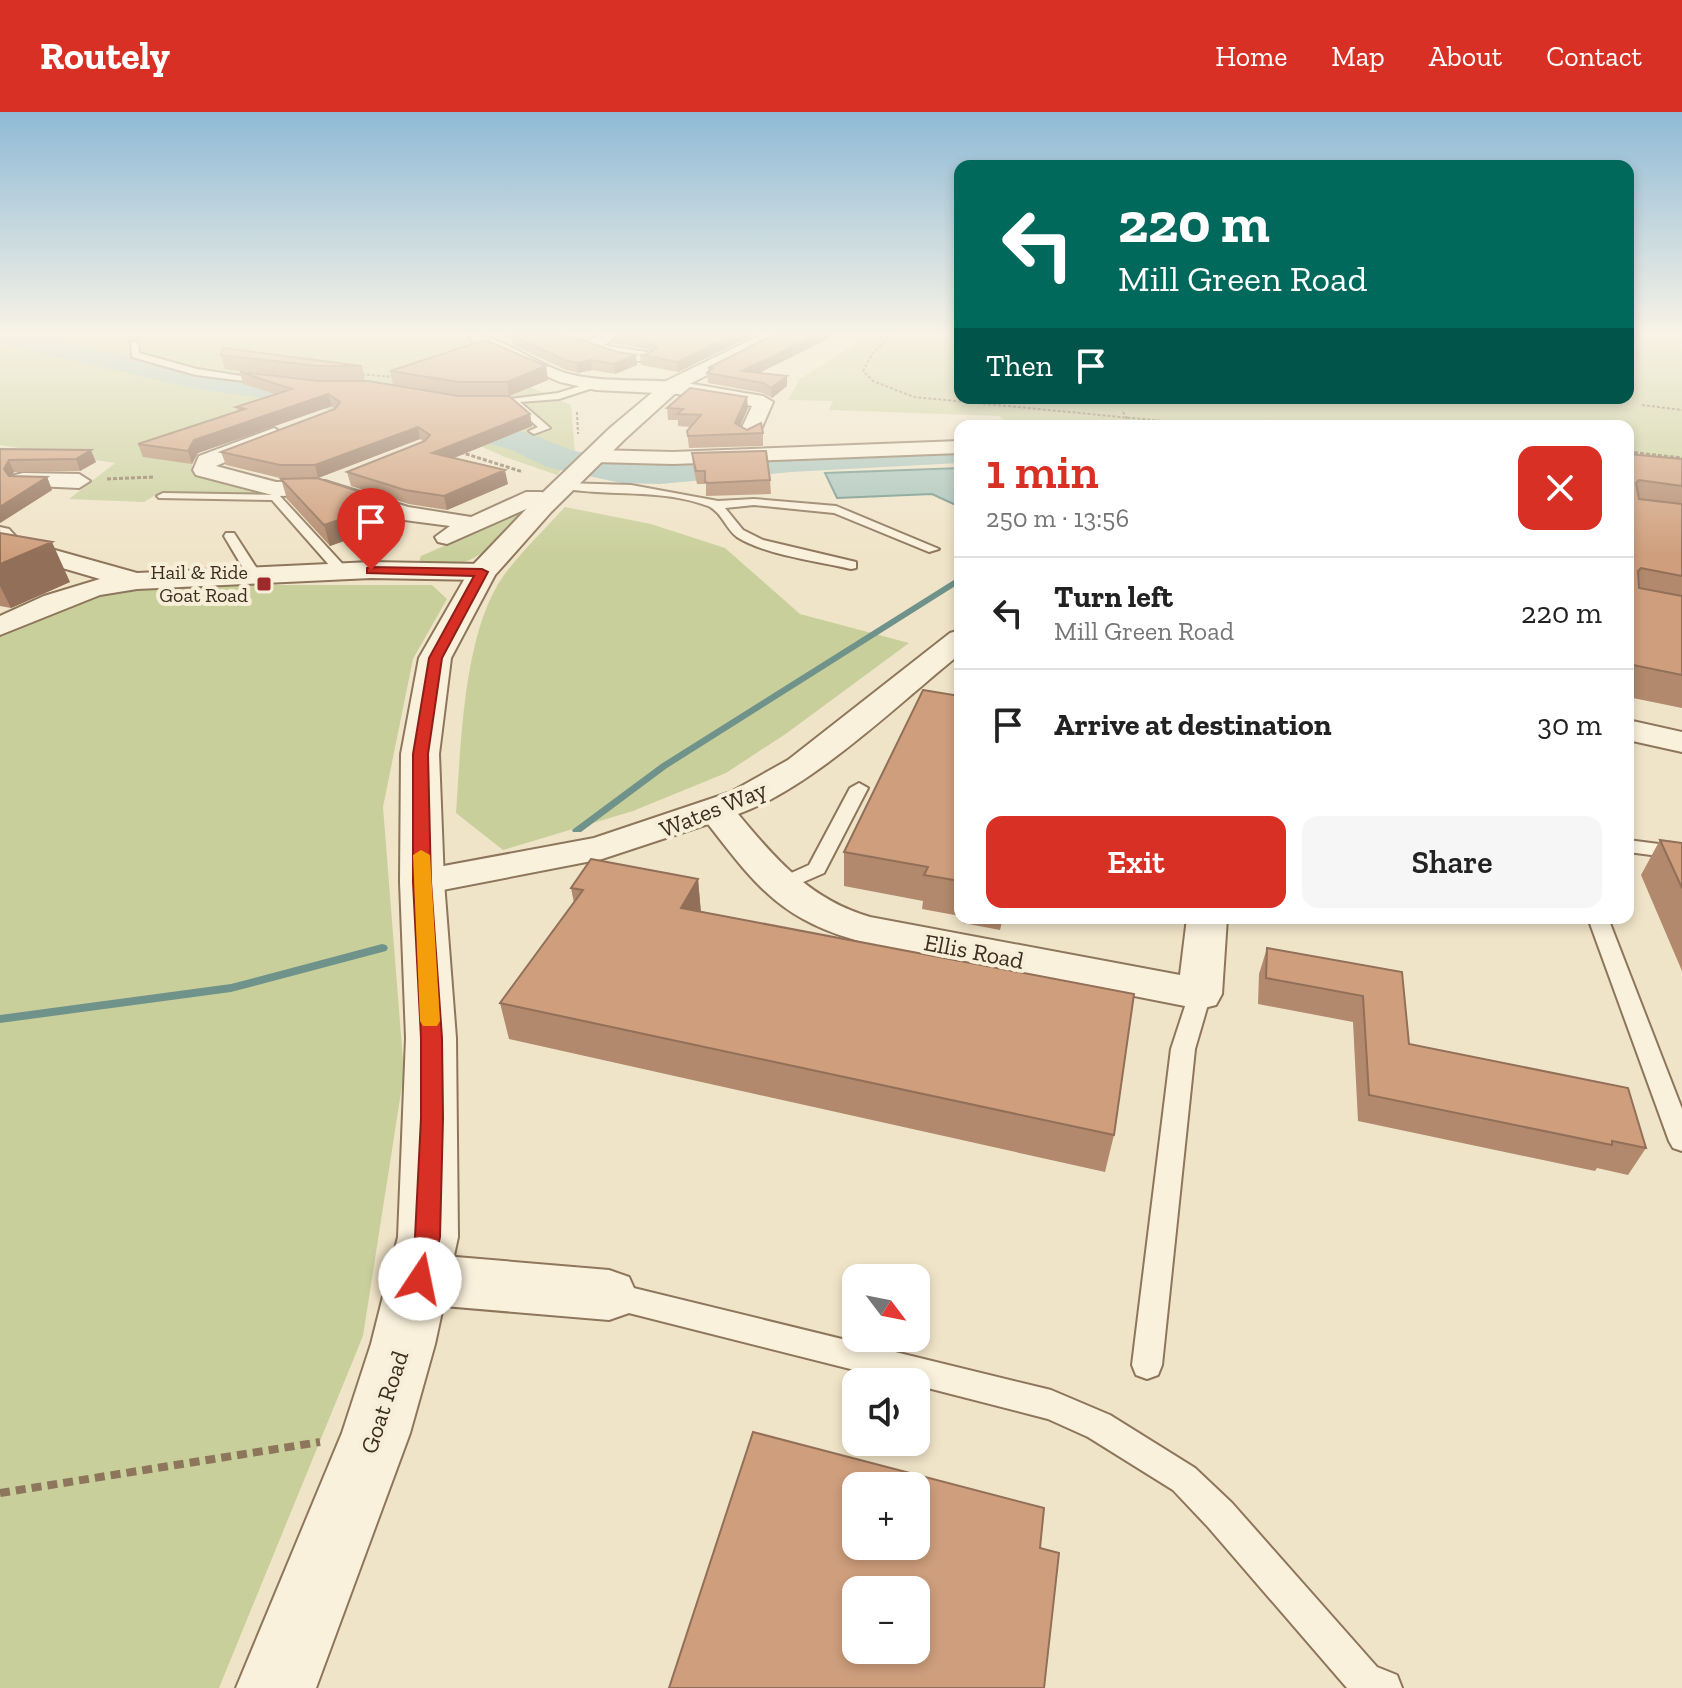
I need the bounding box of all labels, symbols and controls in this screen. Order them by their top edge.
text: Routely [40,33,170,79]
text: Home [1215,40,1287,73]
text: Map [1331,40,1385,73]
text: About [1429,40,1502,73]
text: Contact [1546,40,1642,73]
text: 220 m [1118,189,1270,256]
icon: left [986,192,1090,296]
text: Mill Green Road [1118,257,1367,300]
icon: arrive [1069,344,1113,388]
text: Then [986,348,1053,384]
text: 1 min [986,443,1099,500]
button: close [1518,446,1602,530]
pin [337,488,405,570]
icon: arrive [349,500,393,544]
text: 250 m · 13:56 [986,502,1129,534]
place label: Hail & Ride Goat Road [151,560,248,607]
marker: Hail & Ride Goat Road [255,575,273,593]
text: Turn left [1054,579,1173,615]
icon: left [986,591,1030,635]
text: 220 m [1521,595,1602,631]
text: Mill Green Road [1054,615,1234,647]
icon: arrive [986,703,1030,747]
text: Arrive at destination [1054,707,1331,743]
text: 30 m [1537,707,1602,743]
street label: Wates Way [655,774,772,844]
button: Exit [986,816,1286,908]
button: Share [1302,816,1602,908]
street label: Ellis Road [922,927,1026,975]
position arrow [378,1237,462,1321]
north arrow [842,1264,930,1352]
map controls [842,1264,930,1664]
street label: Goat Road [354,1347,414,1457]
button: sound [842,1368,930,1456]
button: + [842,1472,930,1560]
button: − [842,1576,930,1664]

